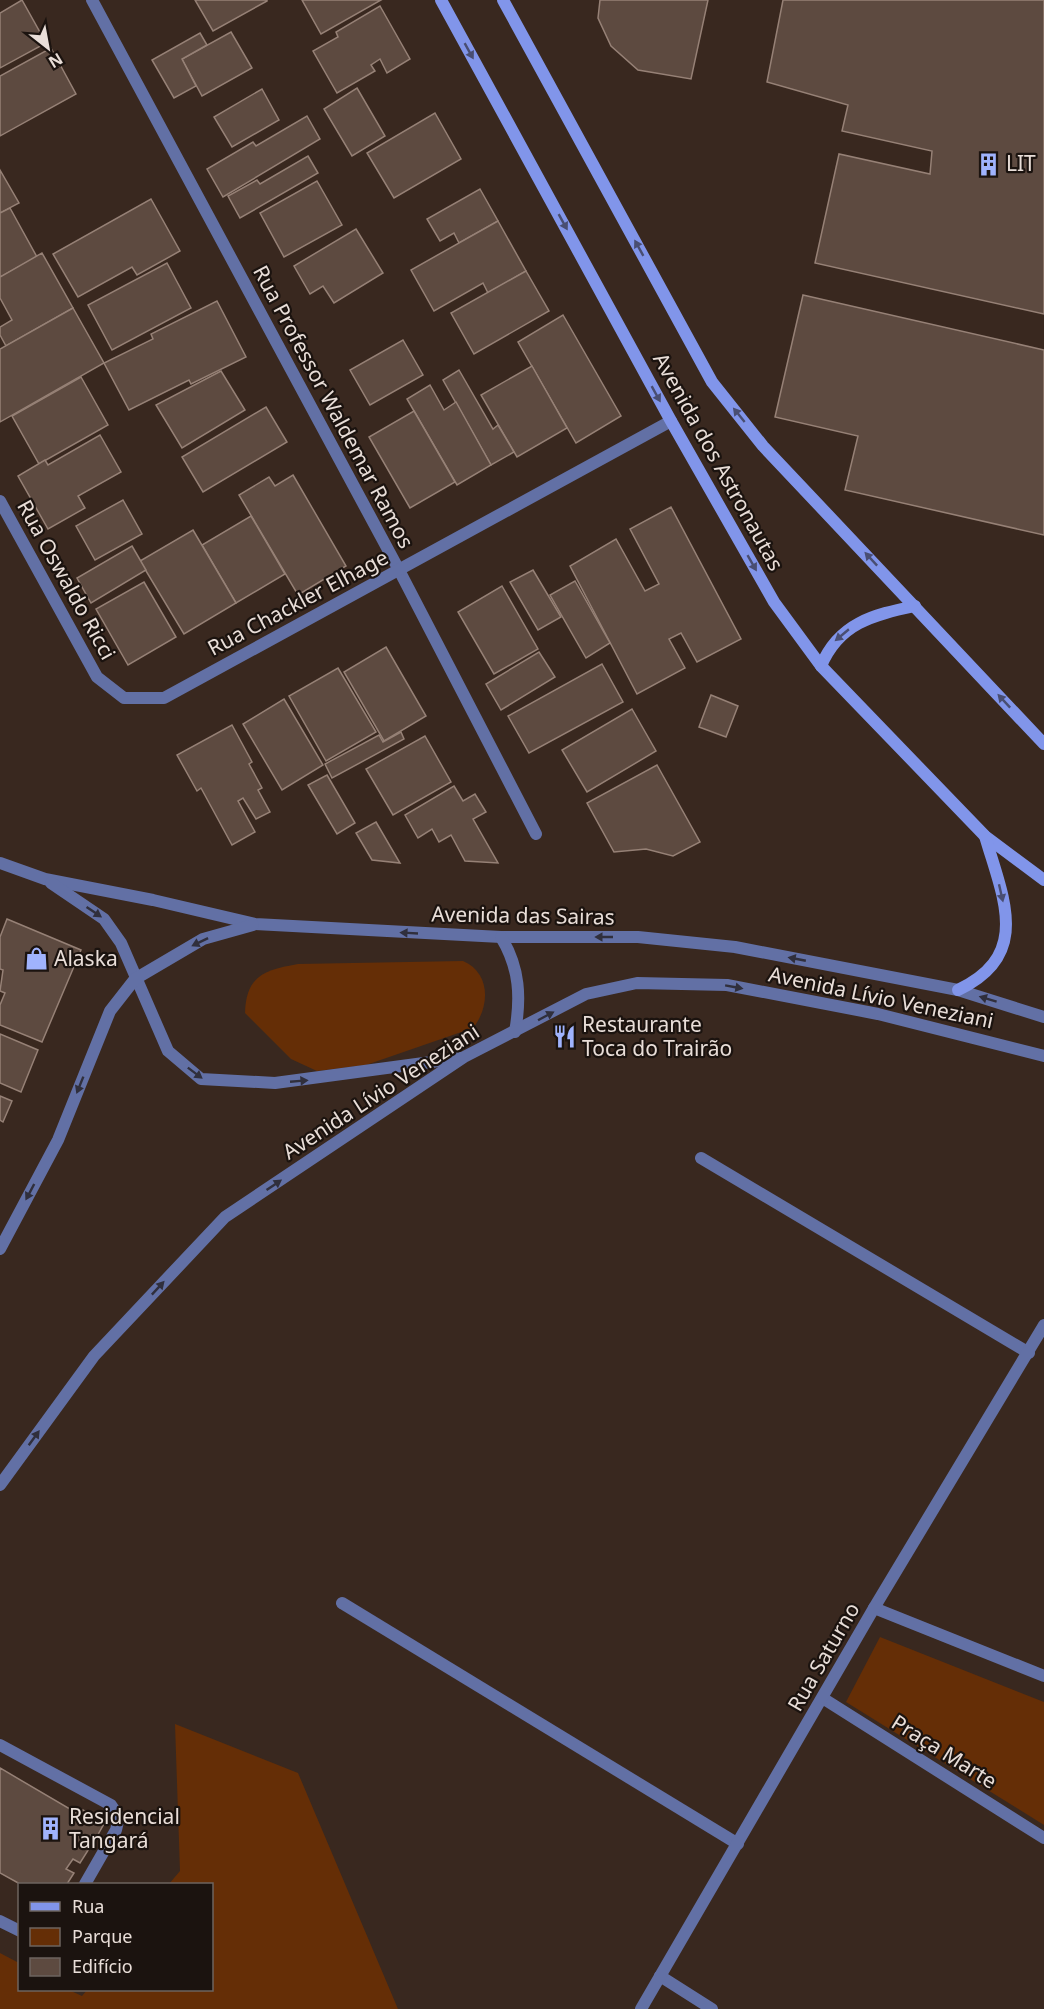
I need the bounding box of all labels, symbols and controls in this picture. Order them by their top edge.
north arrow [18,18,78,78]
one-way arrow [464,43,474,60]
text: N [44,48,67,74]
place label: LIT [1006,149,1036,177]
building icon: LIT [975,151,1001,177]
one-way arrow [558,214,568,231]
one-way arrow [634,240,644,257]
street label: Rua Professor Waldemar Ramos [247,260,421,553]
street label: Avenida dos Astronautas [647,348,790,575]
one-way arrow [651,385,661,402]
one-way arrow [733,408,745,423]
street label: Rua Oswaldo Ricci [11,495,122,664]
street label: Rua Chackler Elhage [202,543,393,662]
one-way arrow [864,551,878,566]
one-way arrow [747,555,757,572]
one-way arrow [835,628,850,640]
one-way arrow [998,694,1011,709]
one-way arrow [997,884,1007,902]
street label: Avenida das Sairas [431,899,615,931]
one-way arrow [85,906,101,918]
one-way arrow [400,928,419,937]
one-way arrow [595,932,614,942]
one-way arrow [191,937,208,947]
place label: Alaska [54,944,118,972]
shop icon: Alaska [23,946,49,972]
one-way arrow [788,954,807,963]
street label: Avenida Lívio Veneziani [766,959,996,1035]
one-way arrow [725,983,744,992]
one-way arrow [979,994,997,1003]
place label: Restaurante Toca do Trairão [582,1010,732,1062]
one-way arrow [538,1011,555,1021]
street label: Avenida Lívio Veneziani [277,1017,484,1165]
restaurant icon: Restaurante Toca do Trairão [551,1024,577,1050]
one-way arrow [187,1067,203,1079]
one-way arrow [75,1076,84,1094]
one-way arrow [290,1076,309,1086]
one-way arrow [265,1179,281,1191]
one-way arrow [26,1183,35,1200]
one-way arrow [151,1281,164,1296]
one-way arrow [28,1430,40,1446]
street label: Rua Saturno [781,1597,866,1716]
street label: Praça Marte [887,1708,1002,1795]
place label: Residencial Tangará [69,1802,180,1854]
building icon: Residencial Tangará [38,1816,64,1842]
legend [18,1883,213,1991]
text: Rua [72,1894,104,1918]
text: Parque [72,1924,132,1948]
text: Edifício [72,1954,133,1978]

